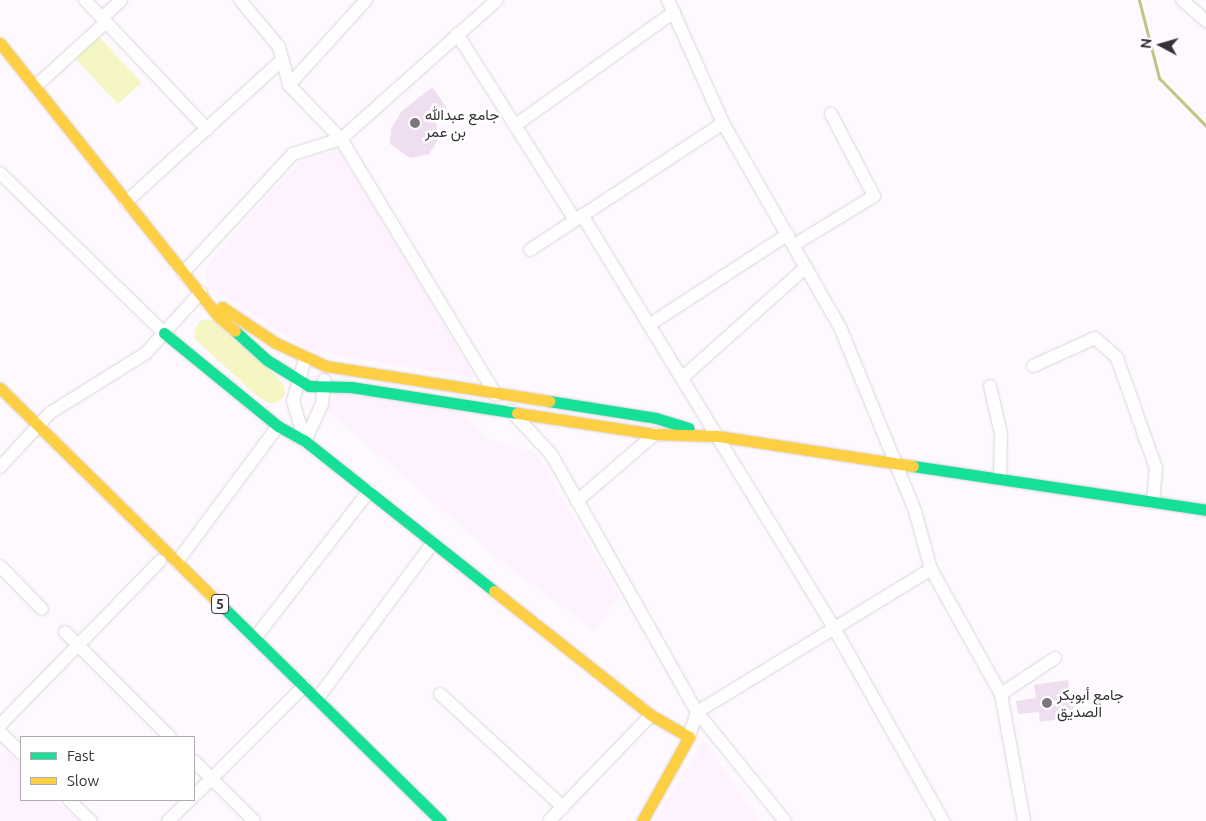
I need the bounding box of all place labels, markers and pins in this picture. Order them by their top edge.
place label: جامع عبدالله بن عمر [425,105,499,140]
marker: جامع عبدالله بن عمر [409,117,421,129]
place label: جامع أبوبكر الصديق [1057,685,1124,720]
marker: جامع أبوبكر الصديق [1041,697,1053,709]

